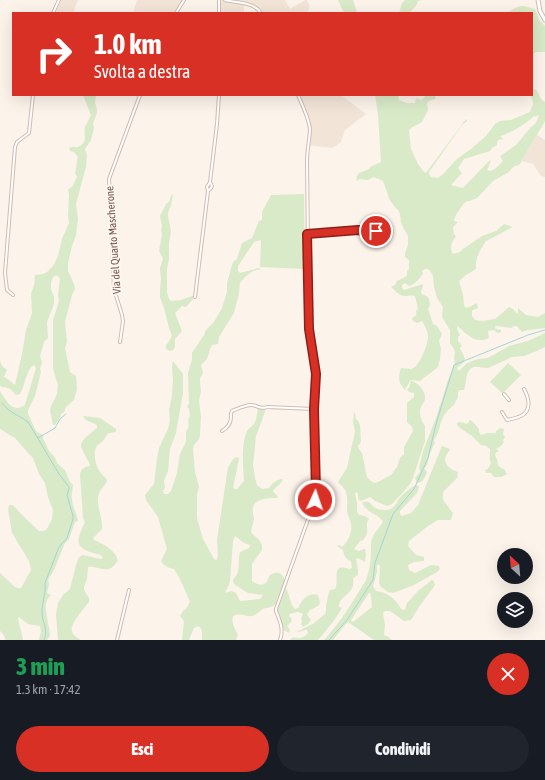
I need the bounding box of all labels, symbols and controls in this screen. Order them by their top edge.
icon: right [28,28,80,80]
text: 1.0 km [94,28,162,60]
text: Svolta a destra [94,61,190,82]
street label: Via del Quarto Mascherone [103,186,123,294]
pin [359,214,393,248]
icon: arrive [365,220,387,242]
position arrow [294,479,336,521]
north arrow [497,548,533,584]
map controls [497,548,533,628]
button: layers [497,592,533,628]
text: 3 min [16,653,65,680]
button: close [487,653,529,695]
text: 1.3 km · 17:42 [16,682,81,697]
button: Esci [16,726,269,772]
button: Condividi [277,726,529,772]

